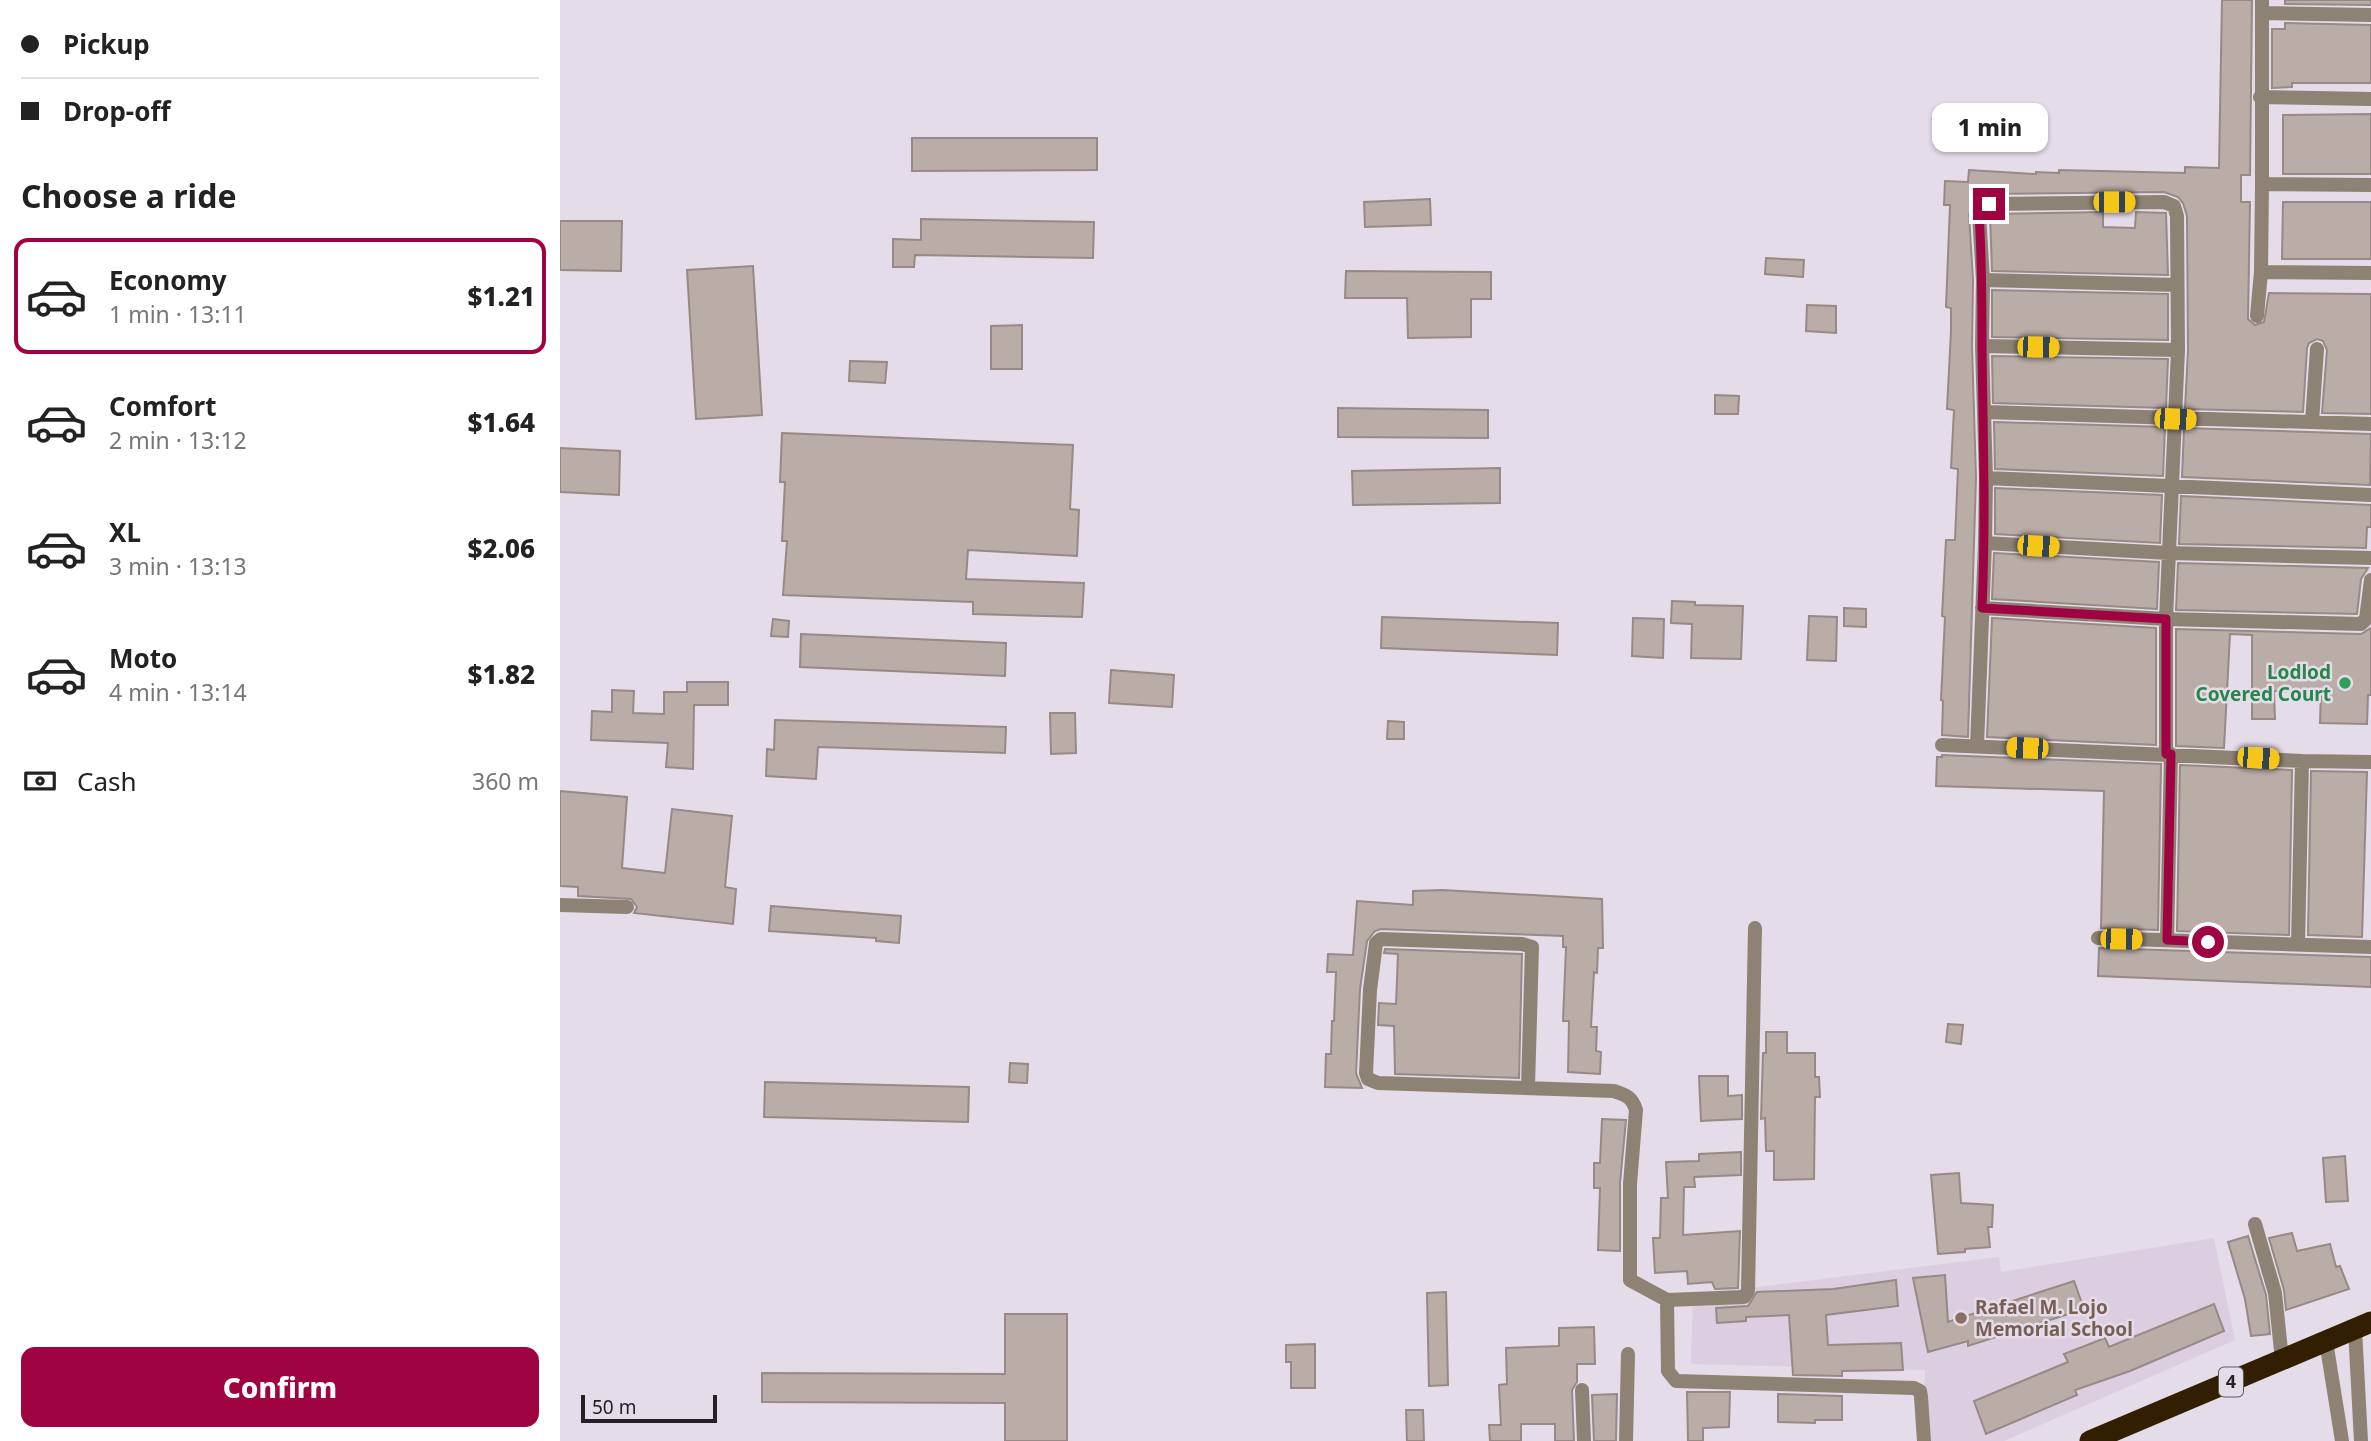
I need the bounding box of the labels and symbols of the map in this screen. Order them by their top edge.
callout: 1 min [1931,102,2047,152]
route end [1973,188,2005,220]
car [2094,192,2136,213]
car [2017,336,2060,358]
car [2154,408,2197,430]
car [2017,534,2060,558]
place label: Lodlod Covered Court [2196,659,2331,707]
marker: Lodlod Covered Court [2337,675,2353,691]
car [2006,737,2049,759]
car [2237,746,2280,770]
route start [2192,926,2224,958]
car [2100,928,2143,950]
place label: Rafael M. Lojo Memorial School [1975,1294,2133,1342]
marker: Rafael M. Lojo Memorial School [1953,1310,1969,1326]
road number: 4 [2219,1367,2243,1396]
scale bar [581,1392,718,1424]

